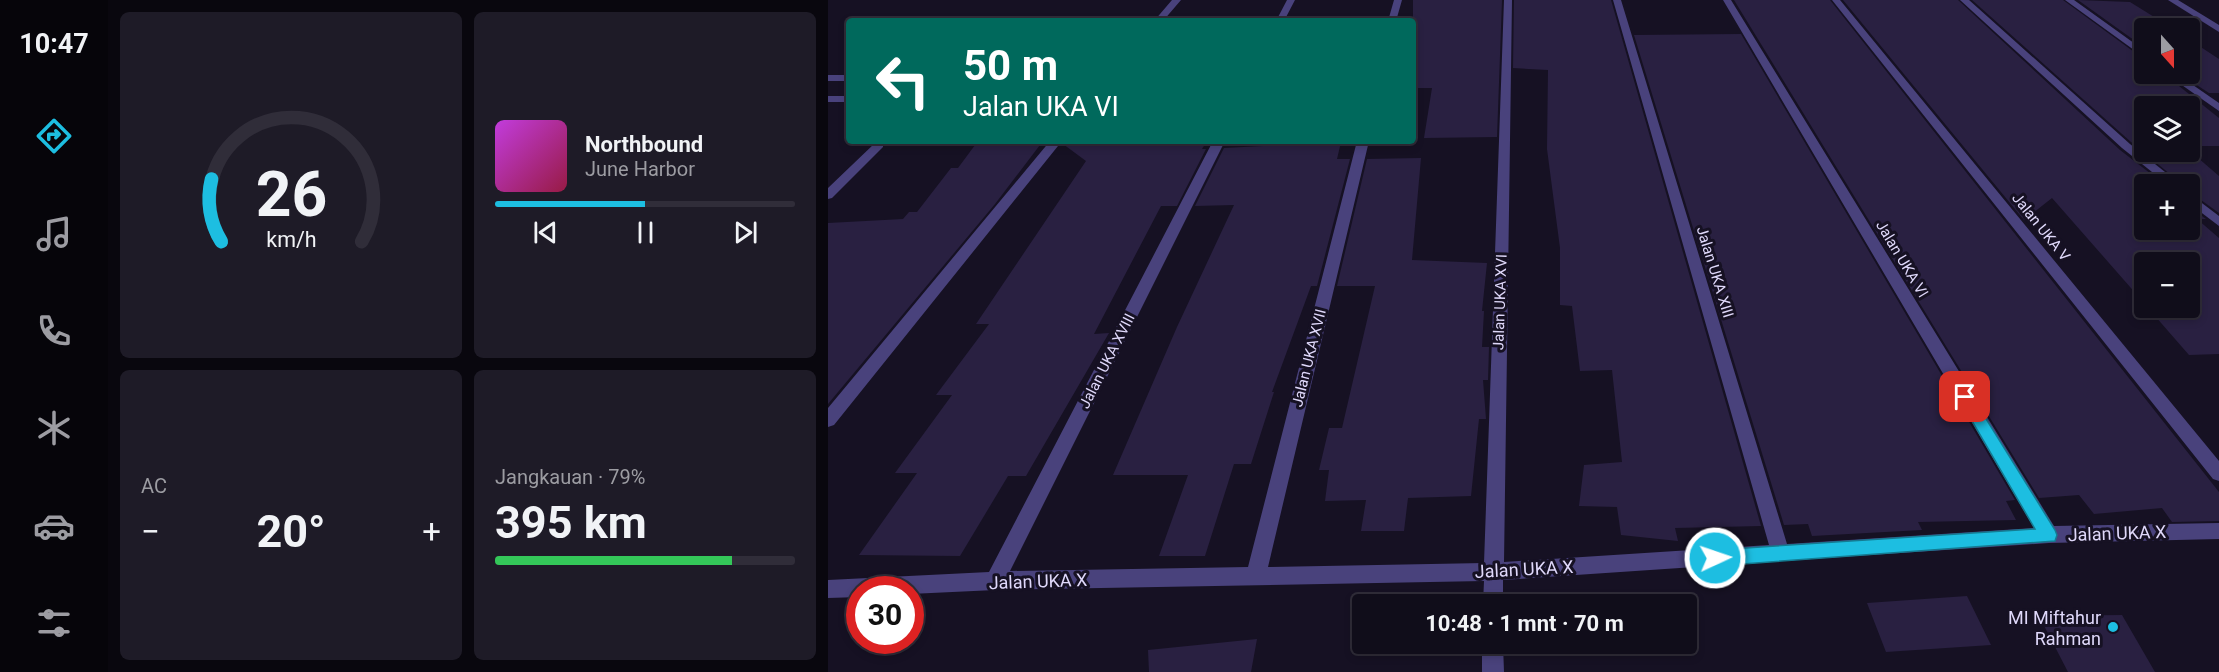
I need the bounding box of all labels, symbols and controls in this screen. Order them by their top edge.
north arrow [2134,18,2200,84]
map controls [2134,18,2200,318]
text: 10:47 [19,28,89,60]
text: 50 m [963,41,1058,90]
icon: left [864,42,942,120]
text: Jalan UKA VI [963,91,1119,123]
button: layers [2134,96,2200,162]
icon: directions [33,115,75,157]
text: Northbound [585,132,703,157]
text: June Harbor [585,157,695,181]
text: 26 [255,158,327,231]
button: + [2134,174,2200,240]
street label: Jalan UKA V [2008,189,2074,265]
icon: music [33,213,75,255]
icon: previous [529,216,562,249]
icon: pause [629,216,662,249]
icon: next [729,216,762,249]
street label: Jalan UKA VI [1872,217,1932,301]
street label: Jalan UKA XIII [1693,224,1737,320]
text: km/h [266,227,316,252]
button: − [2134,252,2200,318]
street label: Jalan UKA XVI [1489,254,1511,350]
street label: Jalan UKA XVII [1288,307,1330,409]
icon: phone [33,310,75,352]
street label: Jalan UKA XVIII [1075,310,1139,412]
pin [1939,371,1990,422]
icon: arrive [1948,380,1981,413]
icon: climate [33,407,75,449]
text: Jangkauan · 79% [495,465,645,489]
text: AC [141,474,167,498]
text: 395 km [495,496,647,549]
icon: car [33,505,75,547]
text: 20° [256,505,326,558]
text: − [141,512,160,551]
text: + [422,512,441,551]
street label: Jalan UKA X [2067,521,2167,545]
position arrow [1683,526,1747,590]
street label: Jalan UKA X [1474,556,1574,582]
street label: Jalan UKA X [988,569,1088,593]
speed limit sign: 30 [846,576,924,654]
icon: filters [33,602,75,644]
place label: MI Miftahur Rahman [2008,607,2101,649]
text: 10:48 · 1 mnt · 70 m [1425,611,1624,636]
marker: MI Miftahur Rahman [2106,620,2120,634]

